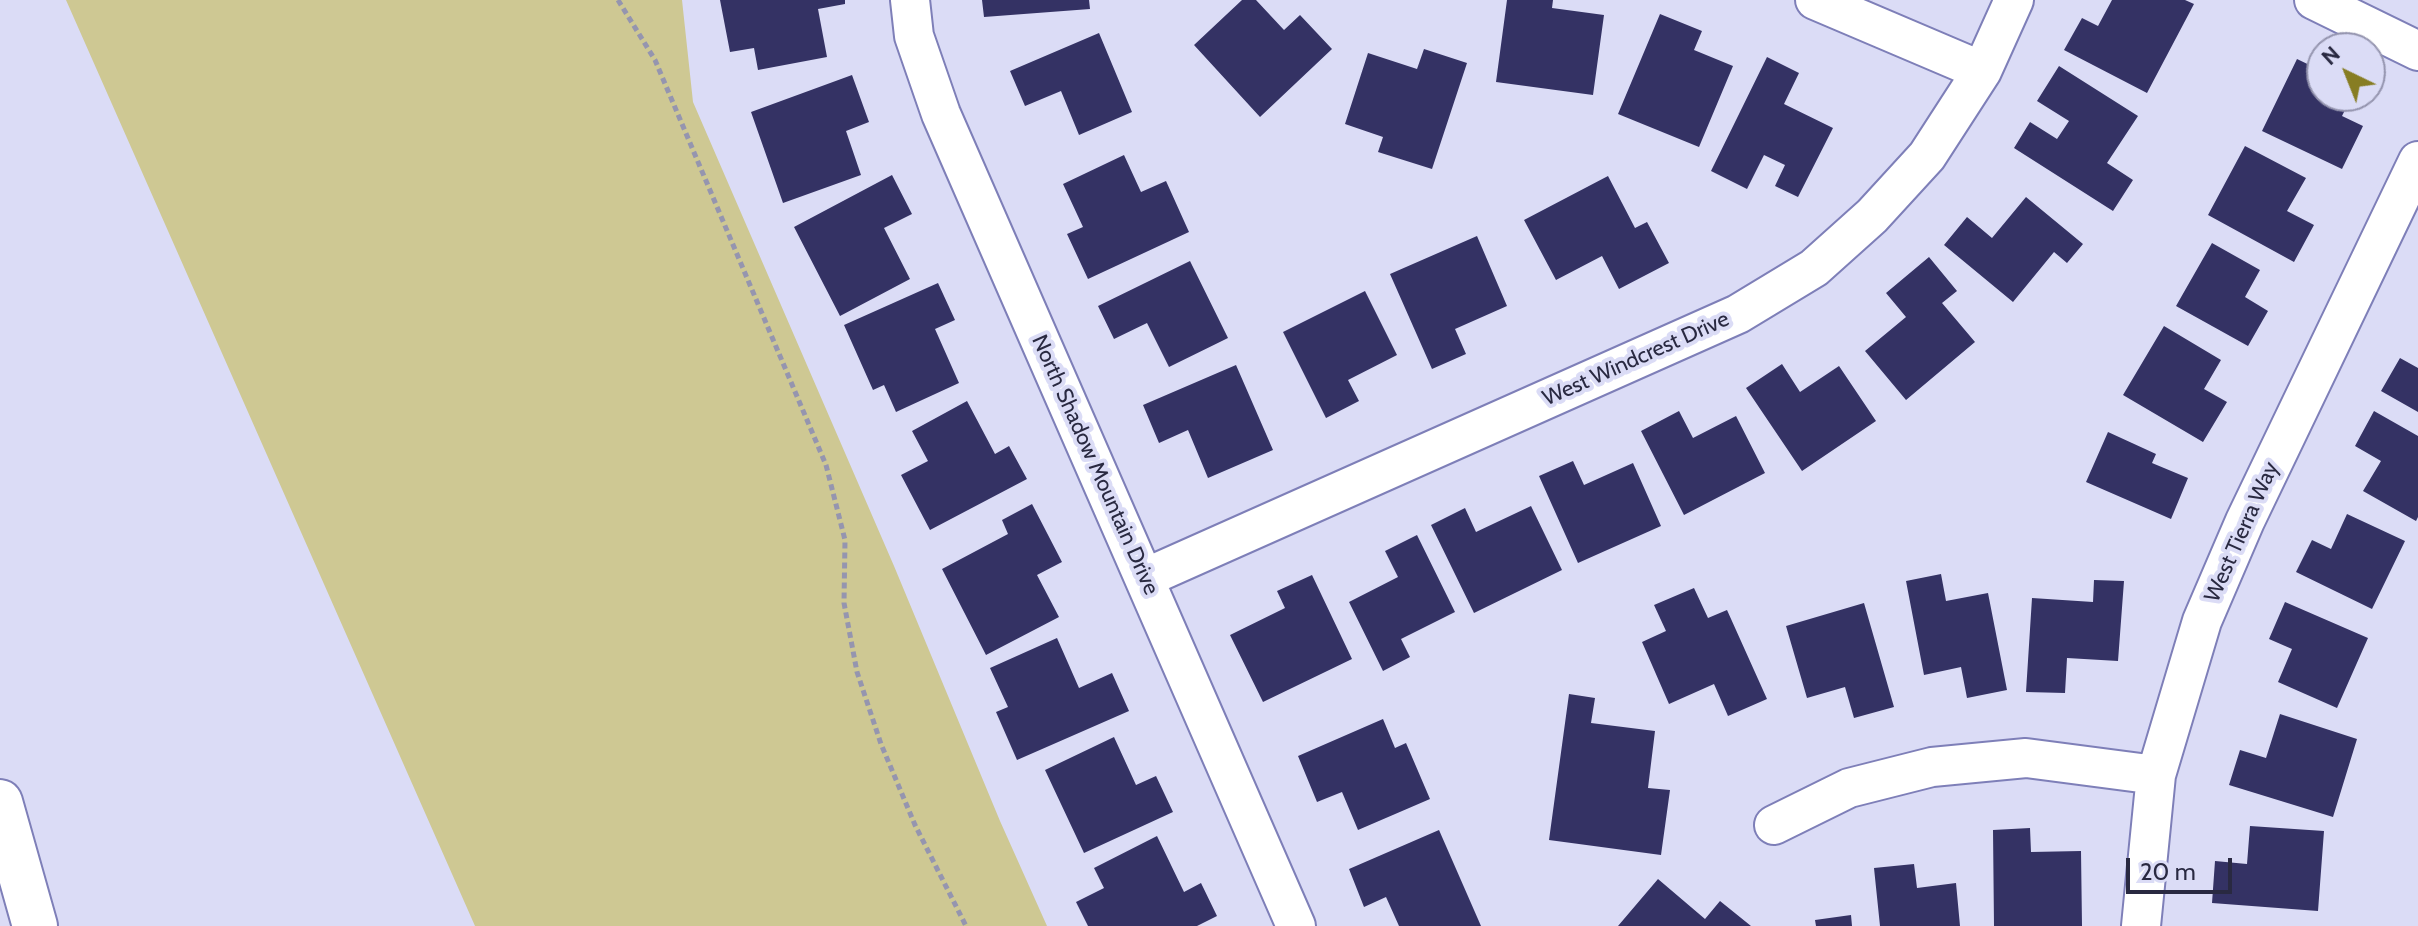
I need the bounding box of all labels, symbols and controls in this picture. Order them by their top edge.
north arrow [2306,32,2386,112]
text: N [2316,40,2346,71]
street label: West Windcrest Drive [1539,306,1733,412]
street label: North Shadow Mountain Drive [1026,331,1164,599]
street label: West Tierra Way [2199,458,2285,606]
scale bar [2130,842,2236,892]
text: 20 m [2140,857,2196,886]

